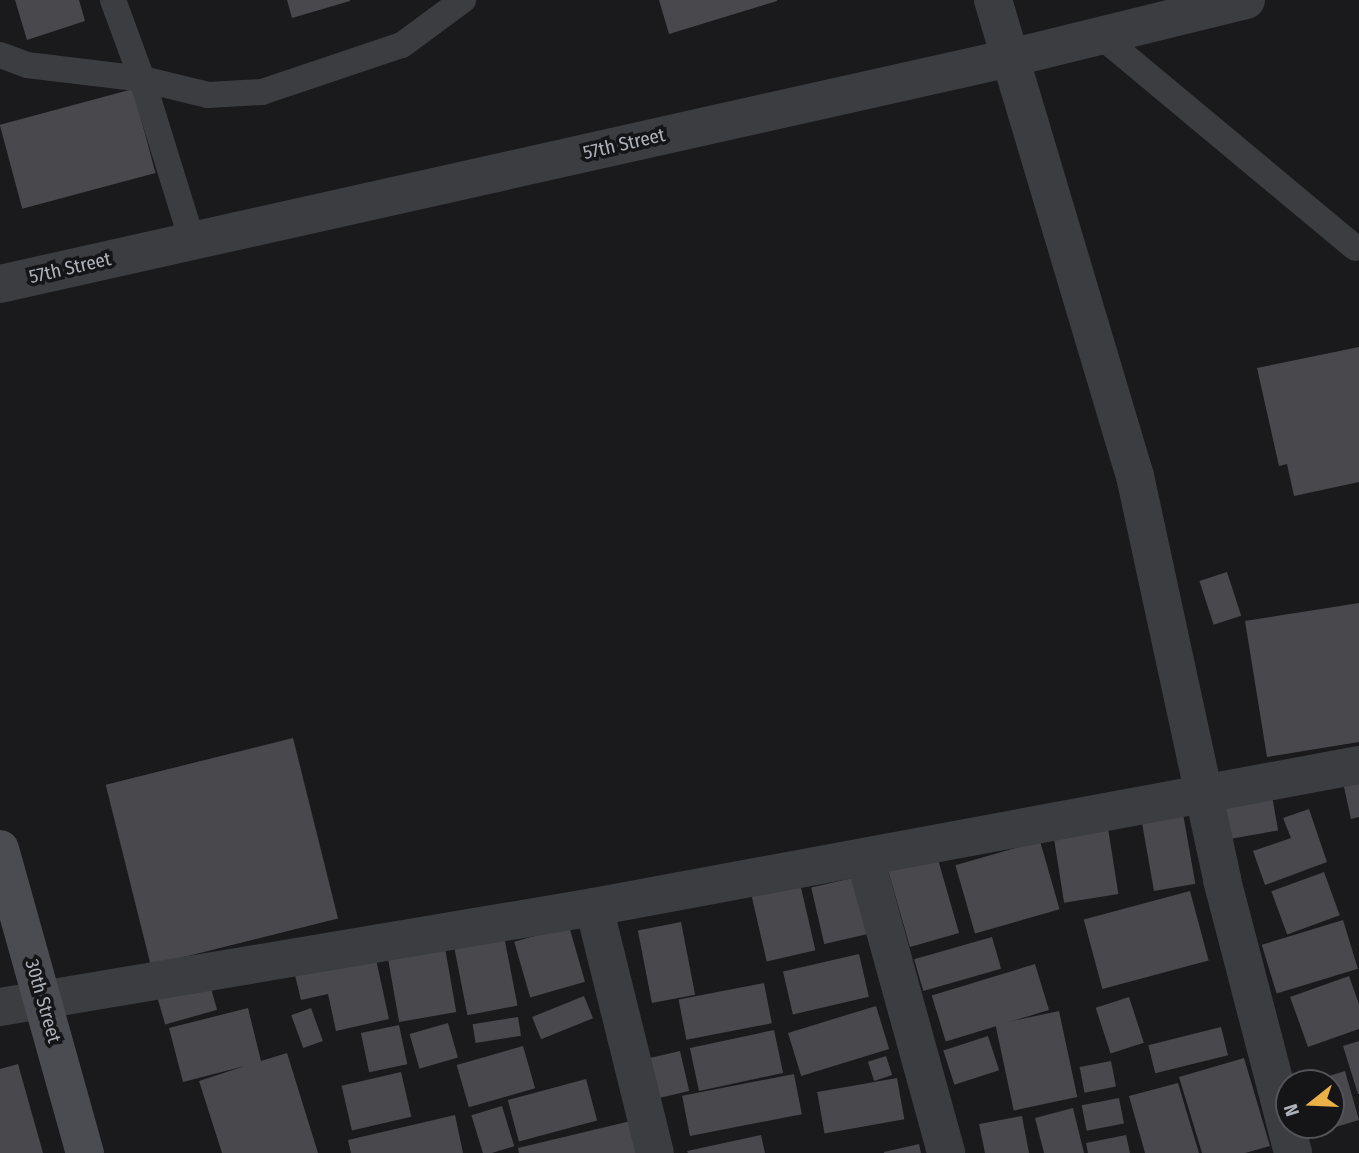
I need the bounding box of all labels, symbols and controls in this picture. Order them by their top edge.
street label: 57th Street [581,124,667,164]
street label: 57th Street [27,248,113,288]
street label: 30th Street [20,957,66,1045]
north arrow [1275,1069,1345,1139]
text: N [1279,1101,1304,1119]

